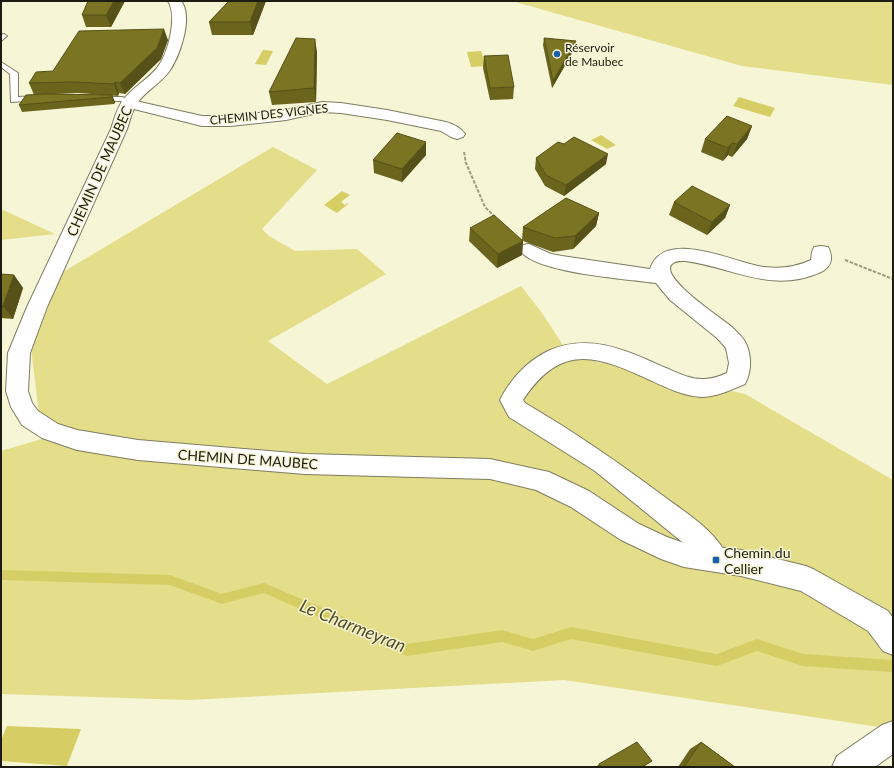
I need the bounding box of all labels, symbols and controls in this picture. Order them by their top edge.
place label: Réservoir de Maubec [565,40,624,69]
marker: Réservoir de Maubec [552,49,562,59]
street label: CHEMIN DES VIGNES [209,100,329,128]
street label: CHEMIN DE MAUBEC [63,103,136,239]
street label: CHEMIN DE MAUBEC [177,446,319,472]
place label: Chemin du Cellier [724,544,790,577]
marker: Chemin du Cellier [711,555,721,565]
water label: Le Charmeyran [297,594,409,656]

